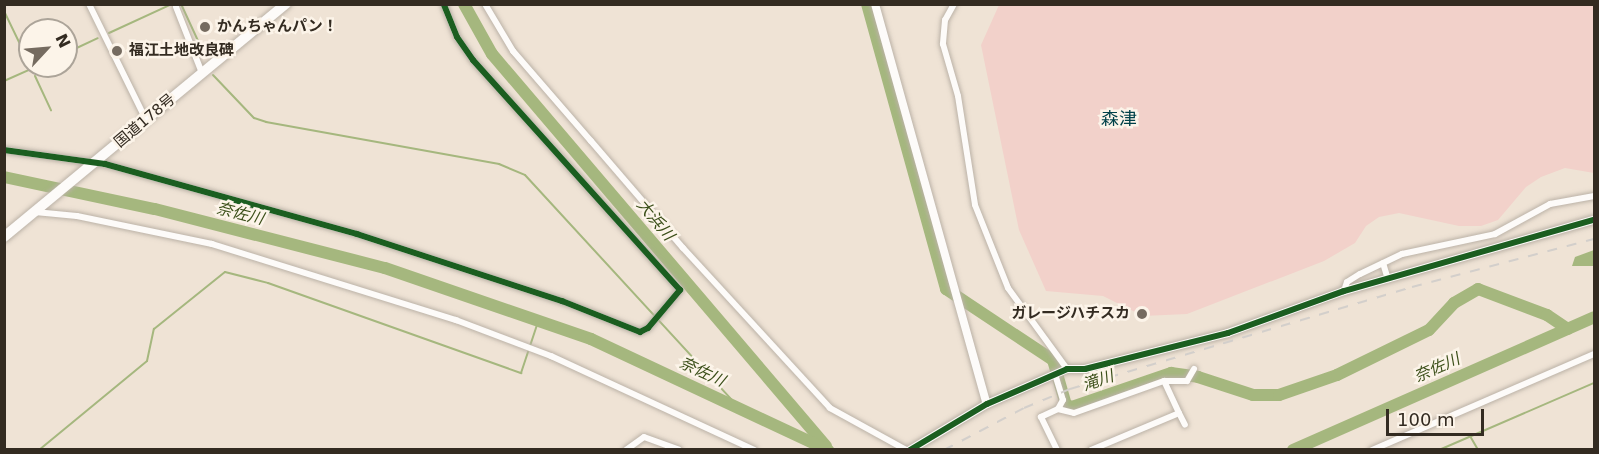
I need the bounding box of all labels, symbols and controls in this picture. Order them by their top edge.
north arrow [18,18,78,78]
place label: かんちゃんパン！ [217,18,337,36]
marker: かんちゃんパン！ [198,20,212,34]
text: N [51,31,74,51]
place label: 福江土地改良碑 [129,42,234,60]
marker: 福江土地改良碑 [110,44,124,58]
street label: 国道178号 [111,90,179,152]
district label: 森津 [1101,108,1137,130]
water label: 大浜川 [632,195,678,245]
water label: 奈佐川 [214,199,266,229]
place label: ガレージハチスカ [1010,305,1130,323]
marker: ガレージハチスカ [1135,307,1149,321]
water label: 奈佐川 [1411,349,1463,387]
water label: 奈佐川 [676,353,728,391]
water label: 滝川 [1080,367,1116,395]
scale bar [1389,397,1486,435]
text: 100 m [1397,409,1455,430]

